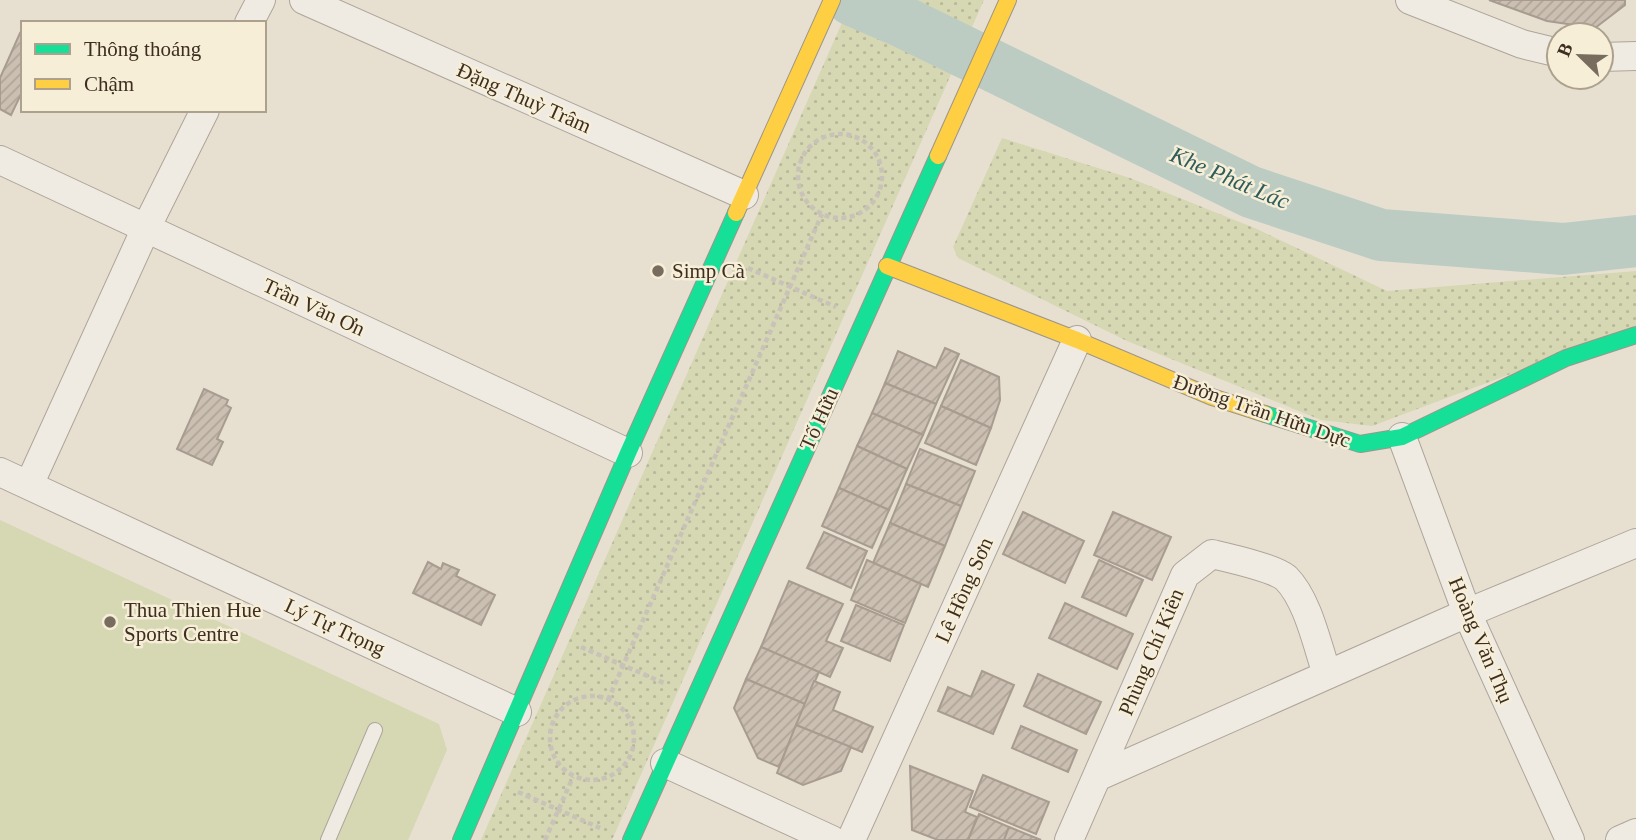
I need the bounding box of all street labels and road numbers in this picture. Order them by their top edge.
street label: Đặng Thuỳ Trâm [453,58,595,138]
street label: Trần Văn Ơn [259,273,369,341]
street label: Đường Trần Hữu Dực [1170,369,1354,453]
street label: Tố Hữu [795,384,844,454]
street label: Lê Hồng Sơn [930,533,998,646]
street label: Hoàng Văn Thụ [1444,573,1519,707]
street label: Phùng Chí Kiên [1114,585,1189,719]
street label: Lý Tự Trọng [281,593,389,661]

